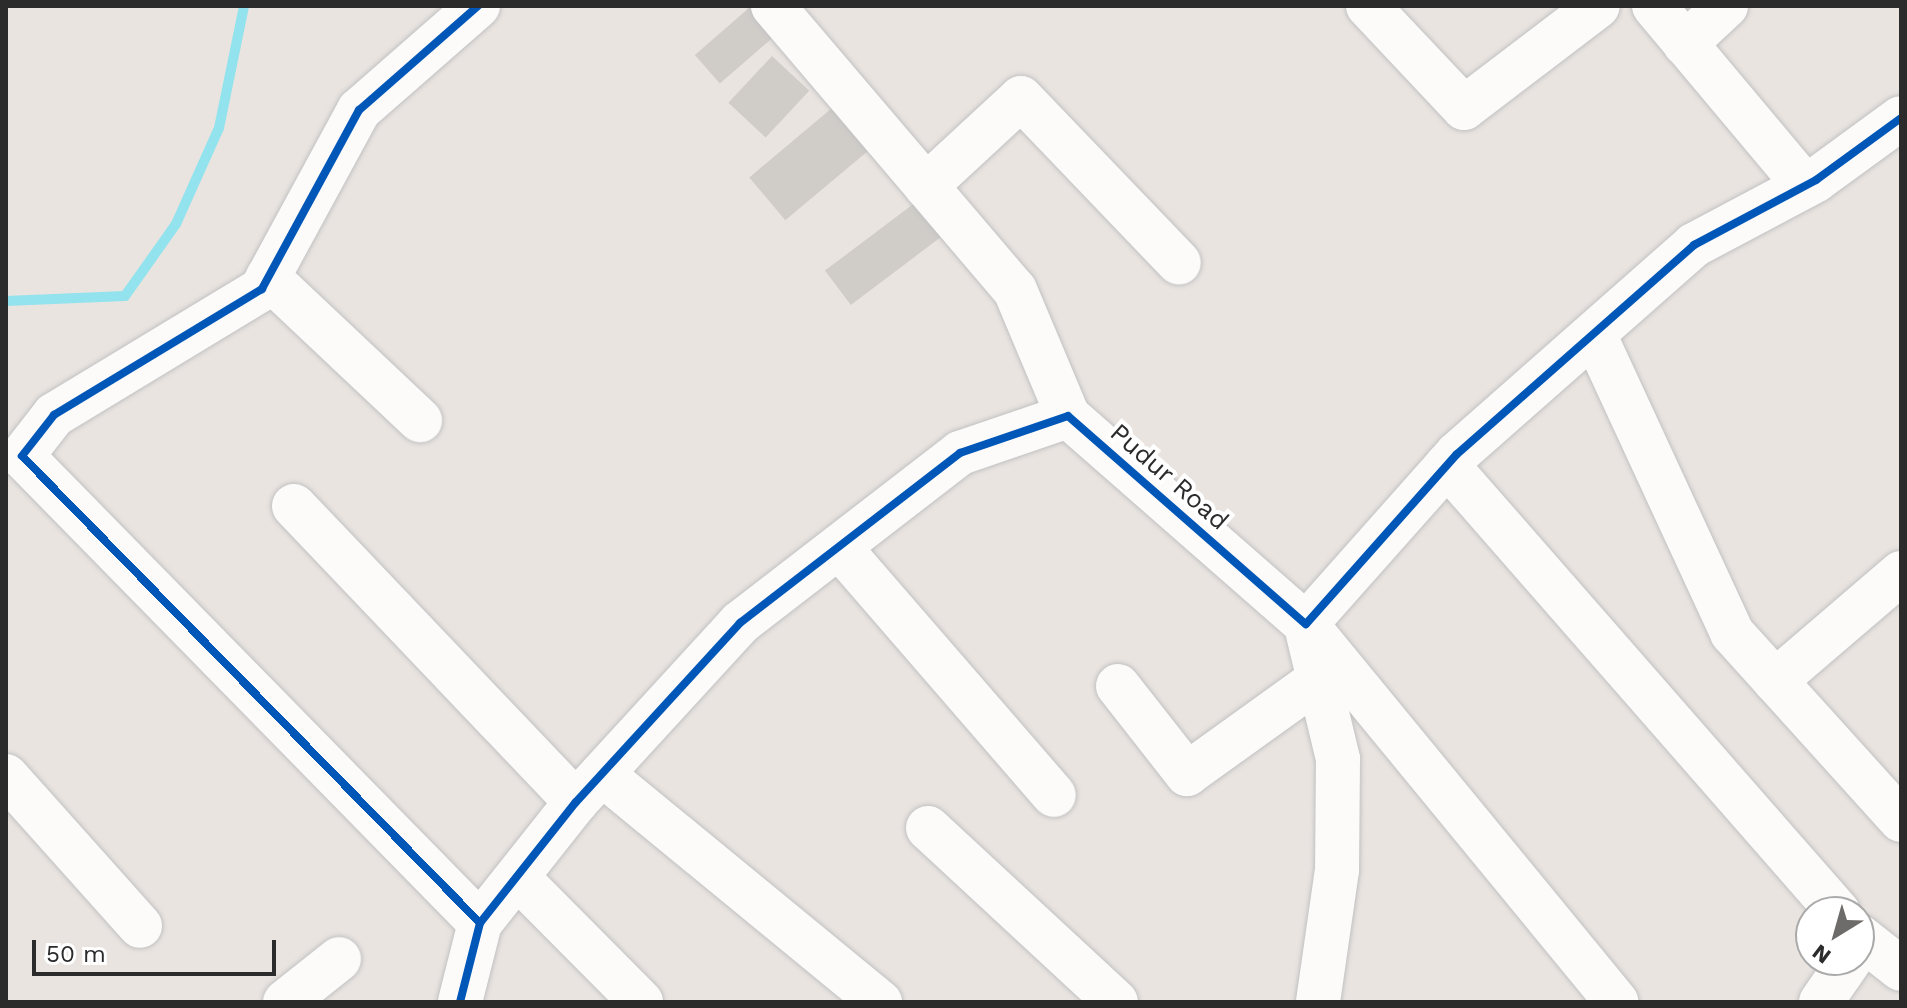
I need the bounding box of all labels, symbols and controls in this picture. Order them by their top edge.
street label: Pudur Road [1103,417,1235,537]
north arrow [1795,896,1875,976]
scale bar [36,924,280,974]
text: N [1807,939,1835,969]
text: 50 m [46,940,106,968]

